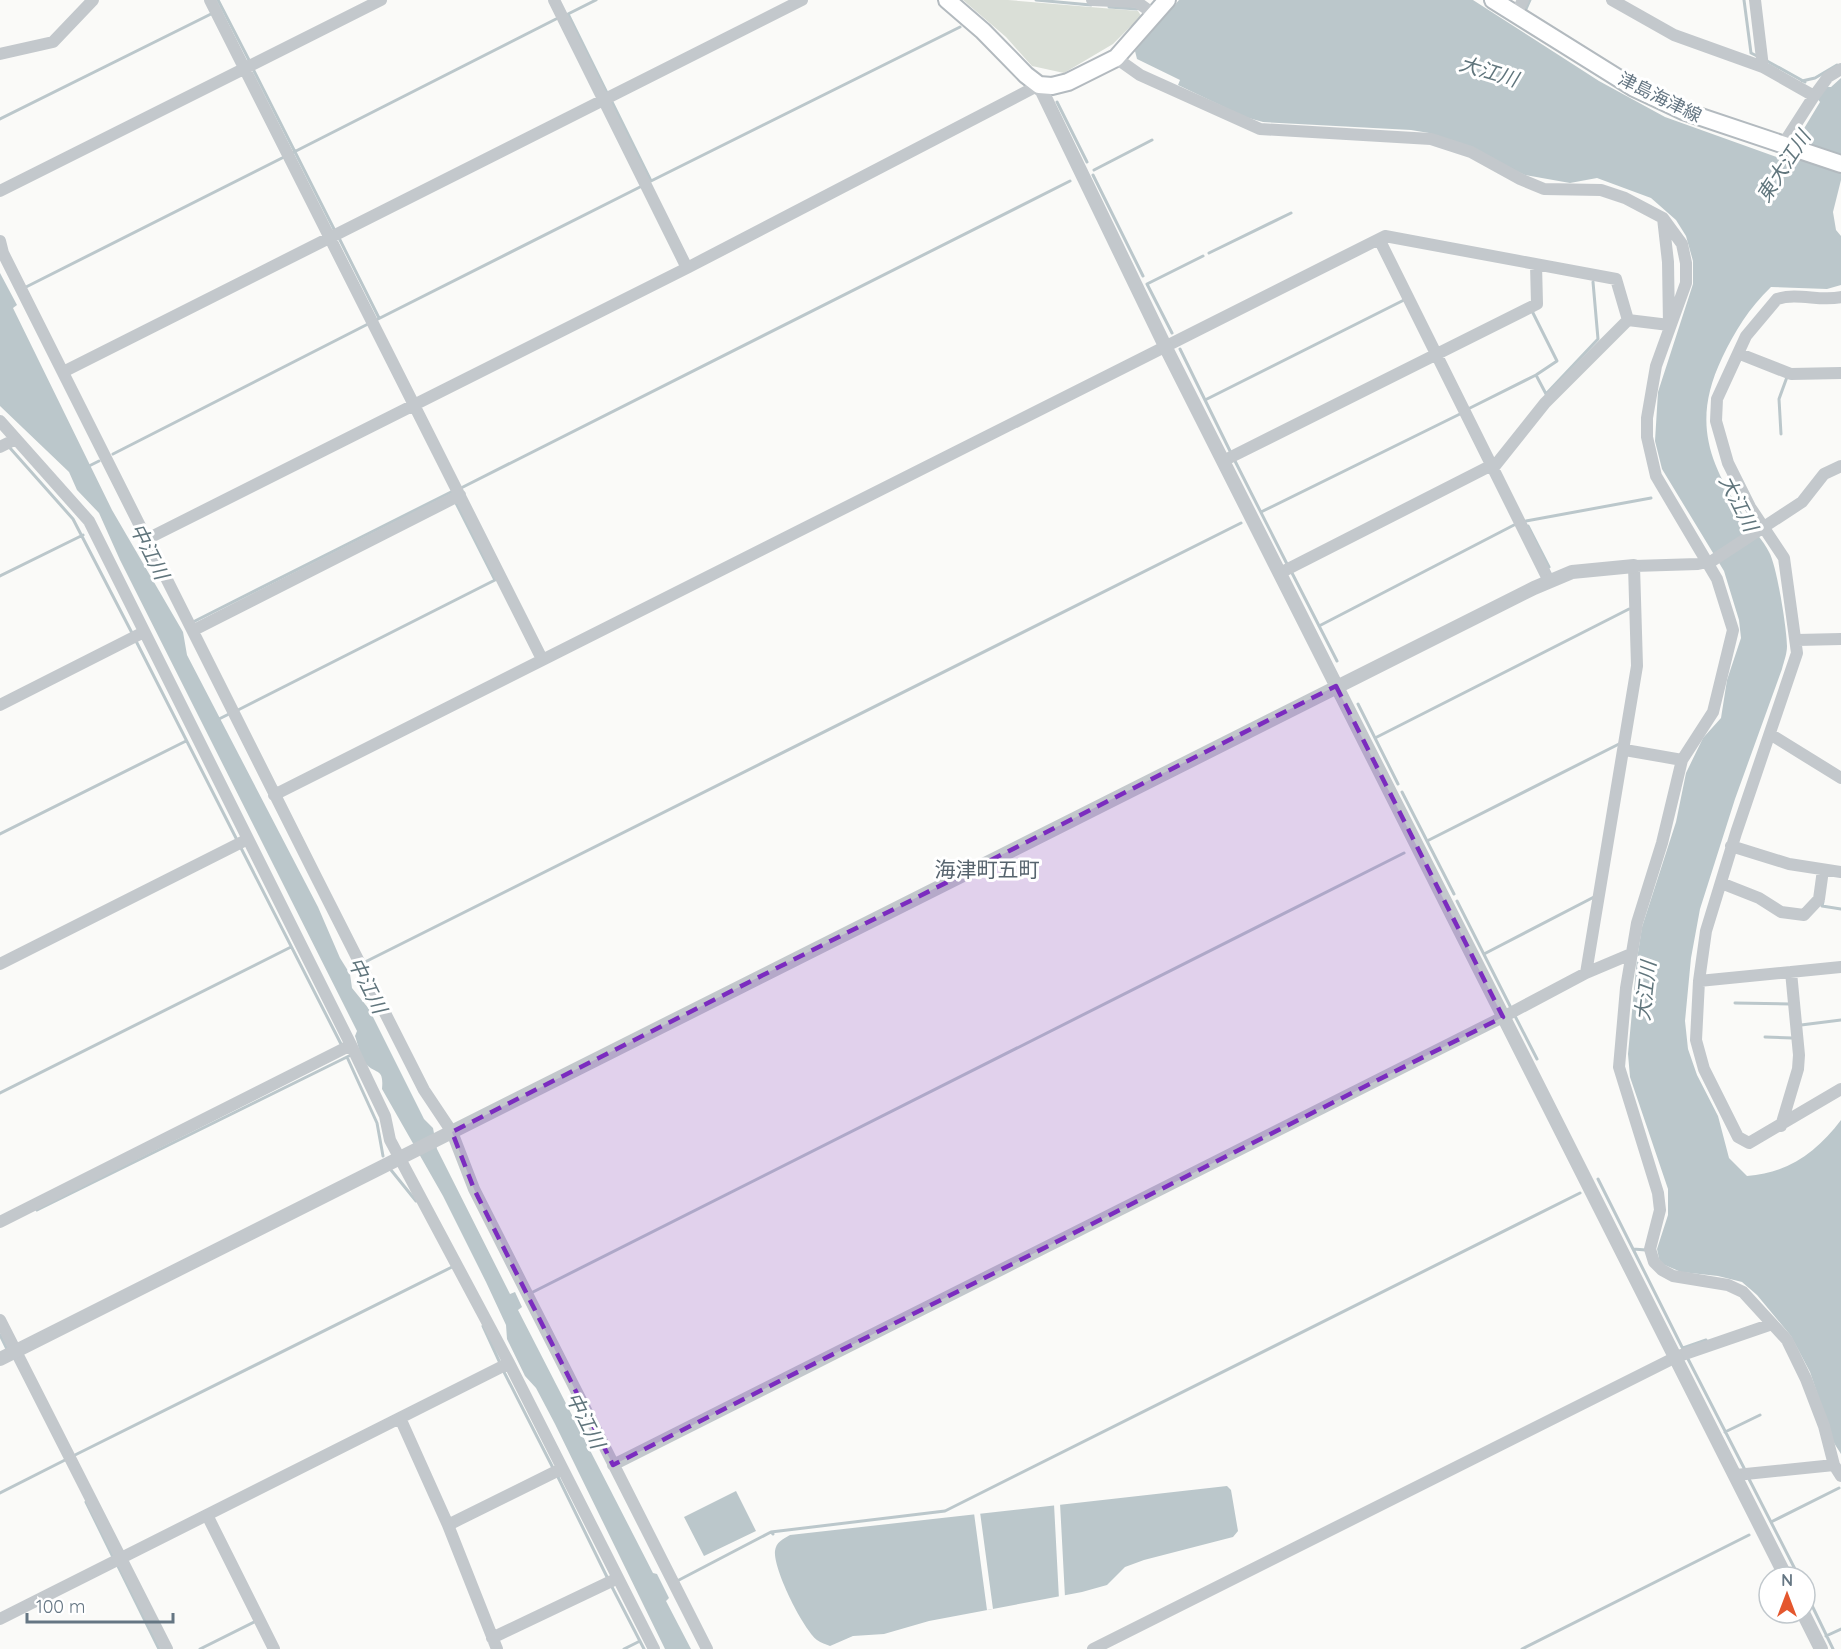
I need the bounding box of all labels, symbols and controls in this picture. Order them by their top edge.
water label: 大江川 [1457,50,1523,92]
street label: 津島海津線 [1615,67,1705,127]
water label: 東大江川 [1751,124,1816,206]
water label: 大江川 [1714,471,1765,537]
water label: 中江川 [125,519,176,585]
district label: 海津町五町 [935,856,1040,882]
water label: 中江川 [343,953,394,1019]
water label: 大江川 [1629,958,1661,1022]
water label: 中江川 [561,1388,612,1454]
north arrow [1757,1565,1817,1625]
text: N [1781,1570,1793,1590]
scale bar [27,1586,172,1624]
text: 100 m [36,1595,85,1618]

